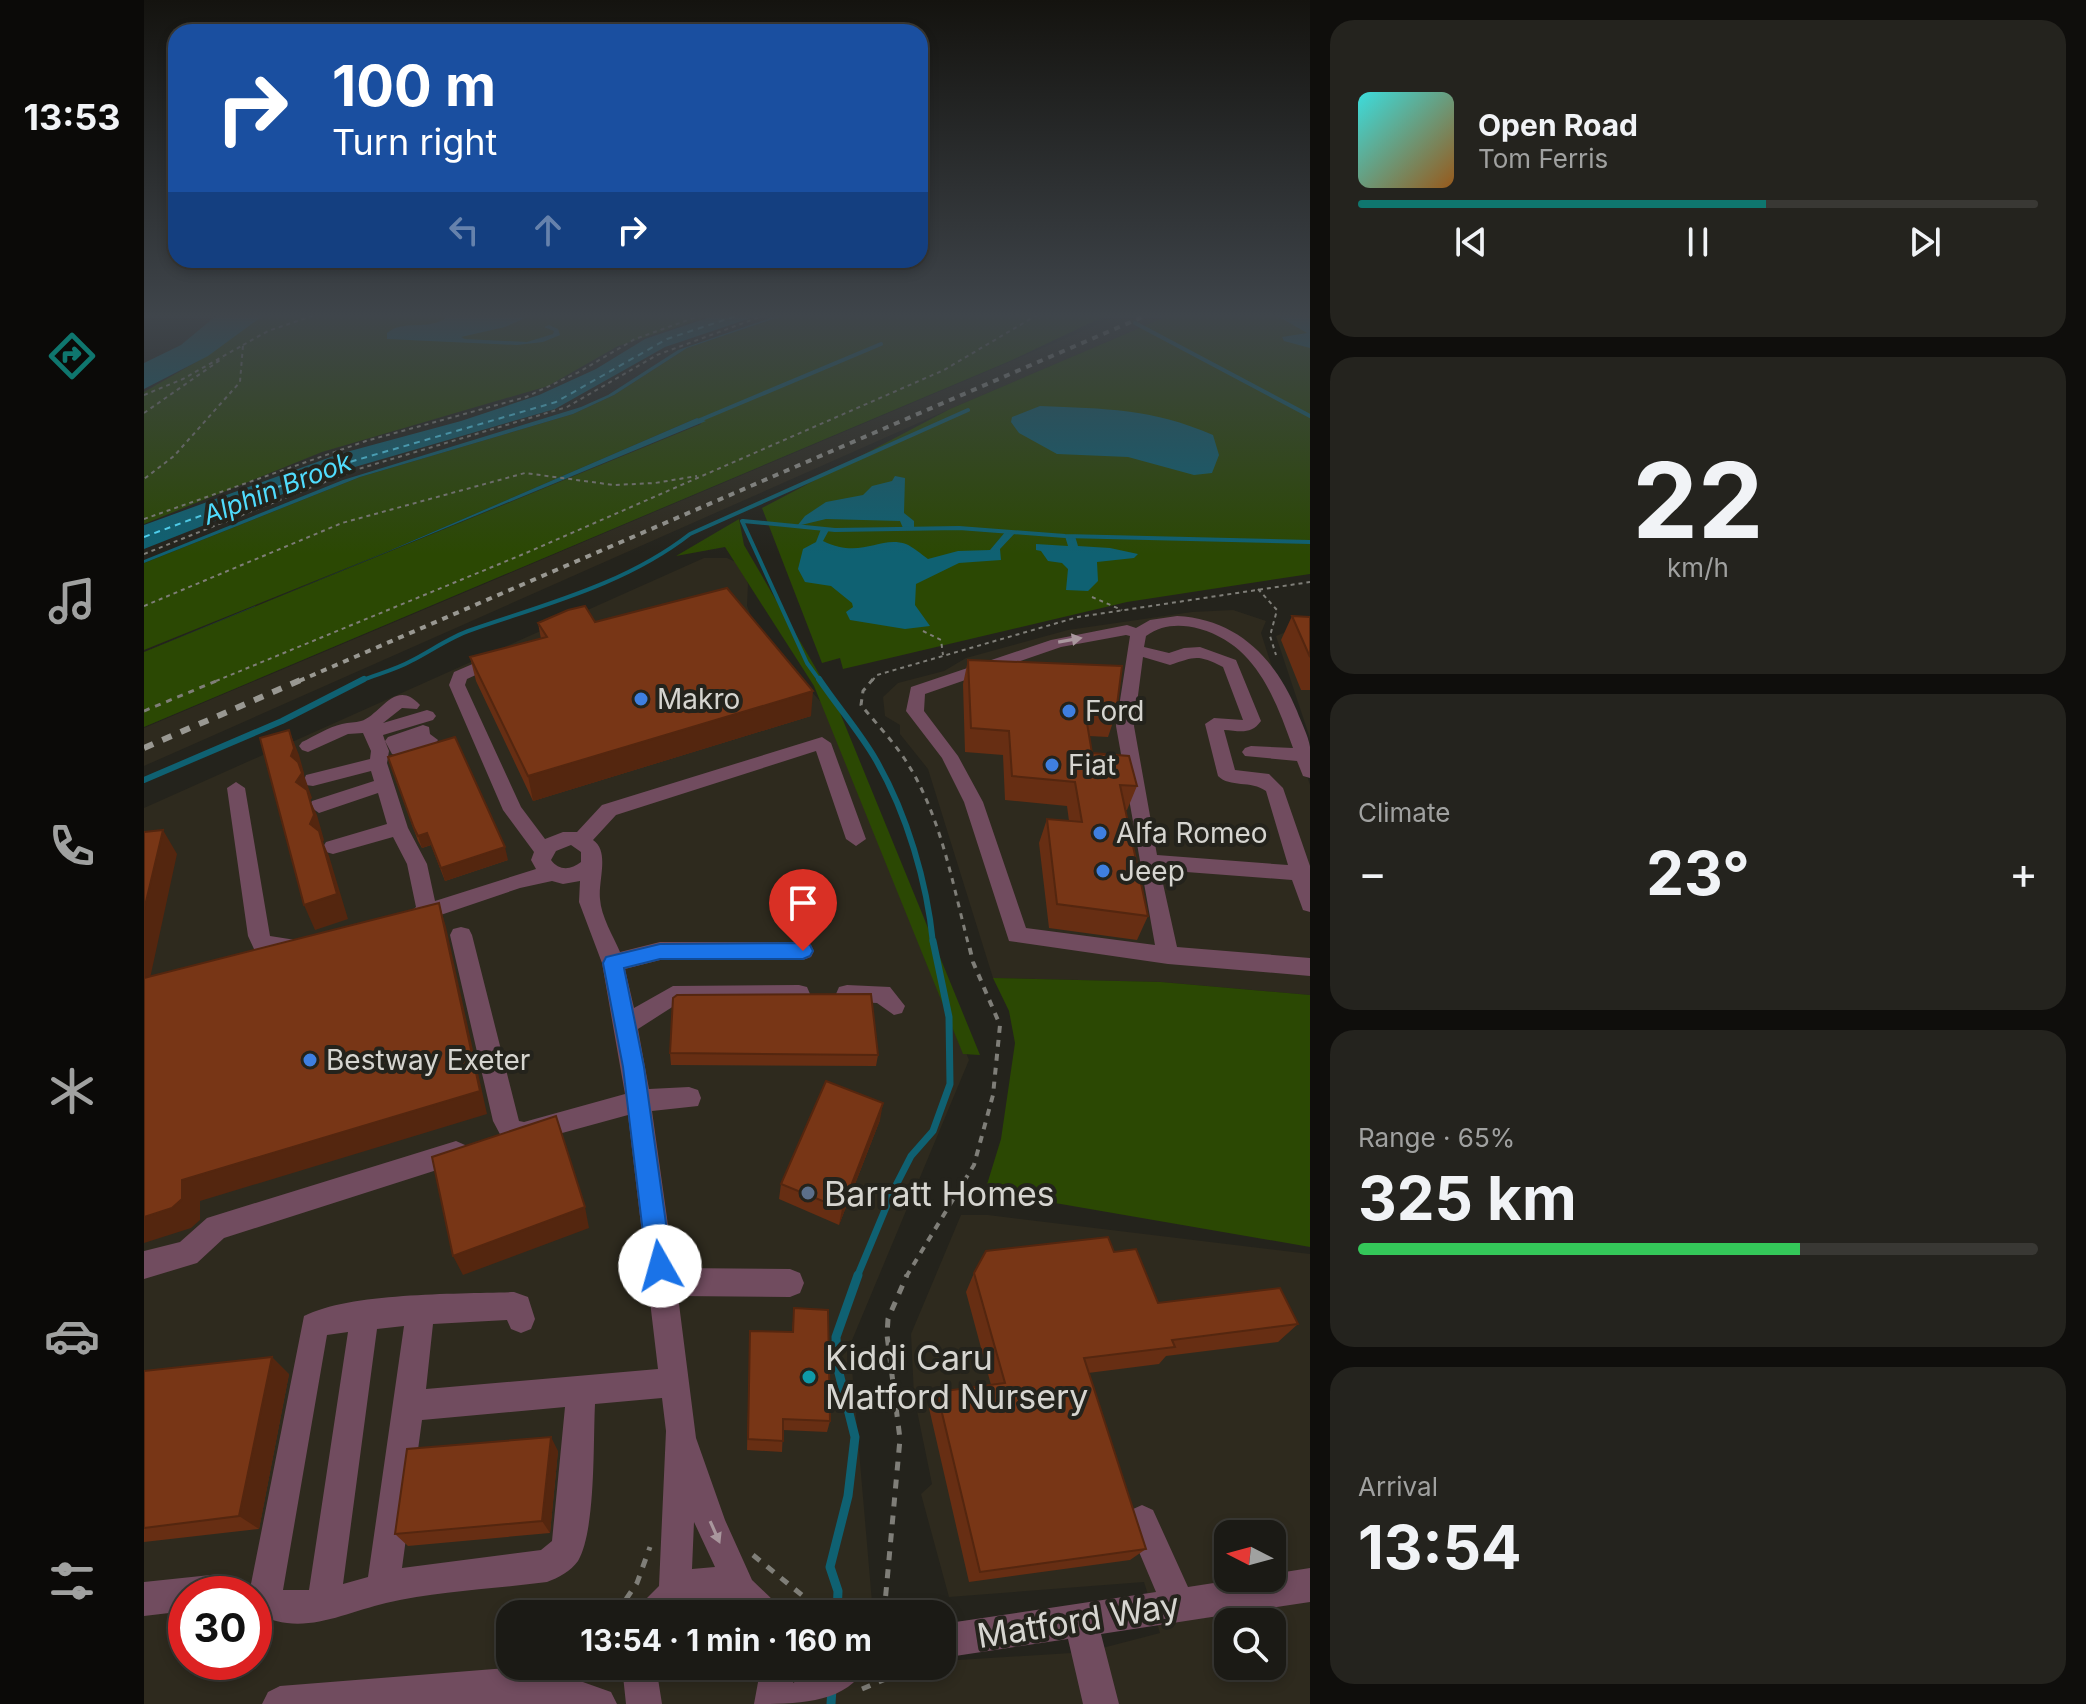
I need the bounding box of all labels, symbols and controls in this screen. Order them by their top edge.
text: 100 m [332,52,496,120]
icon: right [200,56,304,160]
text: 13:53 [23,95,121,139]
text: Open Road [1478,107,1638,143]
text: Turn right [332,120,497,164]
text: Tom Ferris [1478,143,1608,174]
icon: left [442,208,486,252]
icon: ahead [526,208,570,252]
icon: right [610,208,654,252]
icon: previous [1449,220,1493,264]
icon: pause [1676,220,1720,264]
icon: next [1903,220,1947,264]
icon: directions [44,328,100,384]
text: 22 [1632,437,1764,563]
water label: Alphin Brook [198,445,356,531]
text: km/h [1667,552,1729,583]
icon: music [44,573,100,629]
one-way arrow [1058,634,1083,646]
place label: Makro [657,682,740,716]
marker: Makro [632,690,650,708]
place label: Ford [1085,694,1144,728]
marker: Ford [1060,702,1078,720]
place label: Fiat [1068,748,1116,782]
marker: Fiat [1043,756,1061,774]
text: Climate [1358,797,1450,828]
place label: Alfa Romeo [1116,816,1268,850]
icon: phone [44,818,100,874]
marker: Alfa Romeo [1091,824,1109,842]
text: 23° [1646,837,1750,909]
text: − [1358,846,1387,900]
text: + [2009,846,2038,900]
place label: Jeep [1119,854,1185,888]
marker: Jeep [1094,862,1112,880]
pin [769,869,837,951]
icon: arrive [781,881,825,925]
place label: Bestway Exeter [326,1043,530,1077]
marker: Bestway Exeter [301,1051,319,1069]
icon: climate [44,1063,100,1119]
text: Range · 65% [1358,1122,1515,1153]
text: 325 km [1358,1162,1577,1234]
place label: Barratt Homes [824,1173,1055,1214]
marker: Barratt Homes [799,1184,817,1202]
position arrow [618,1224,702,1308]
icon: car [44,1308,100,1364]
place label: Kiddi Caru Matford Nursery [825,1337,1088,1417]
marker: Kiddi Caru Matford Nursery [800,1368,818,1386]
text: Arrival [1358,1471,1438,1502]
text: 13:54 [1358,1511,1522,1583]
one-way arrow [708,1520,721,1543]
north arrow [1214,1520,1286,1592]
map controls [1214,1520,1286,1680]
icon: filters [44,1553,100,1609]
speed limit sign: 30 [168,1576,272,1680]
street label: Matford Way [974,1584,1182,1656]
button: search [1214,1608,1286,1680]
text: 13:54 · 1 min · 160 m [580,1622,872,1658]

